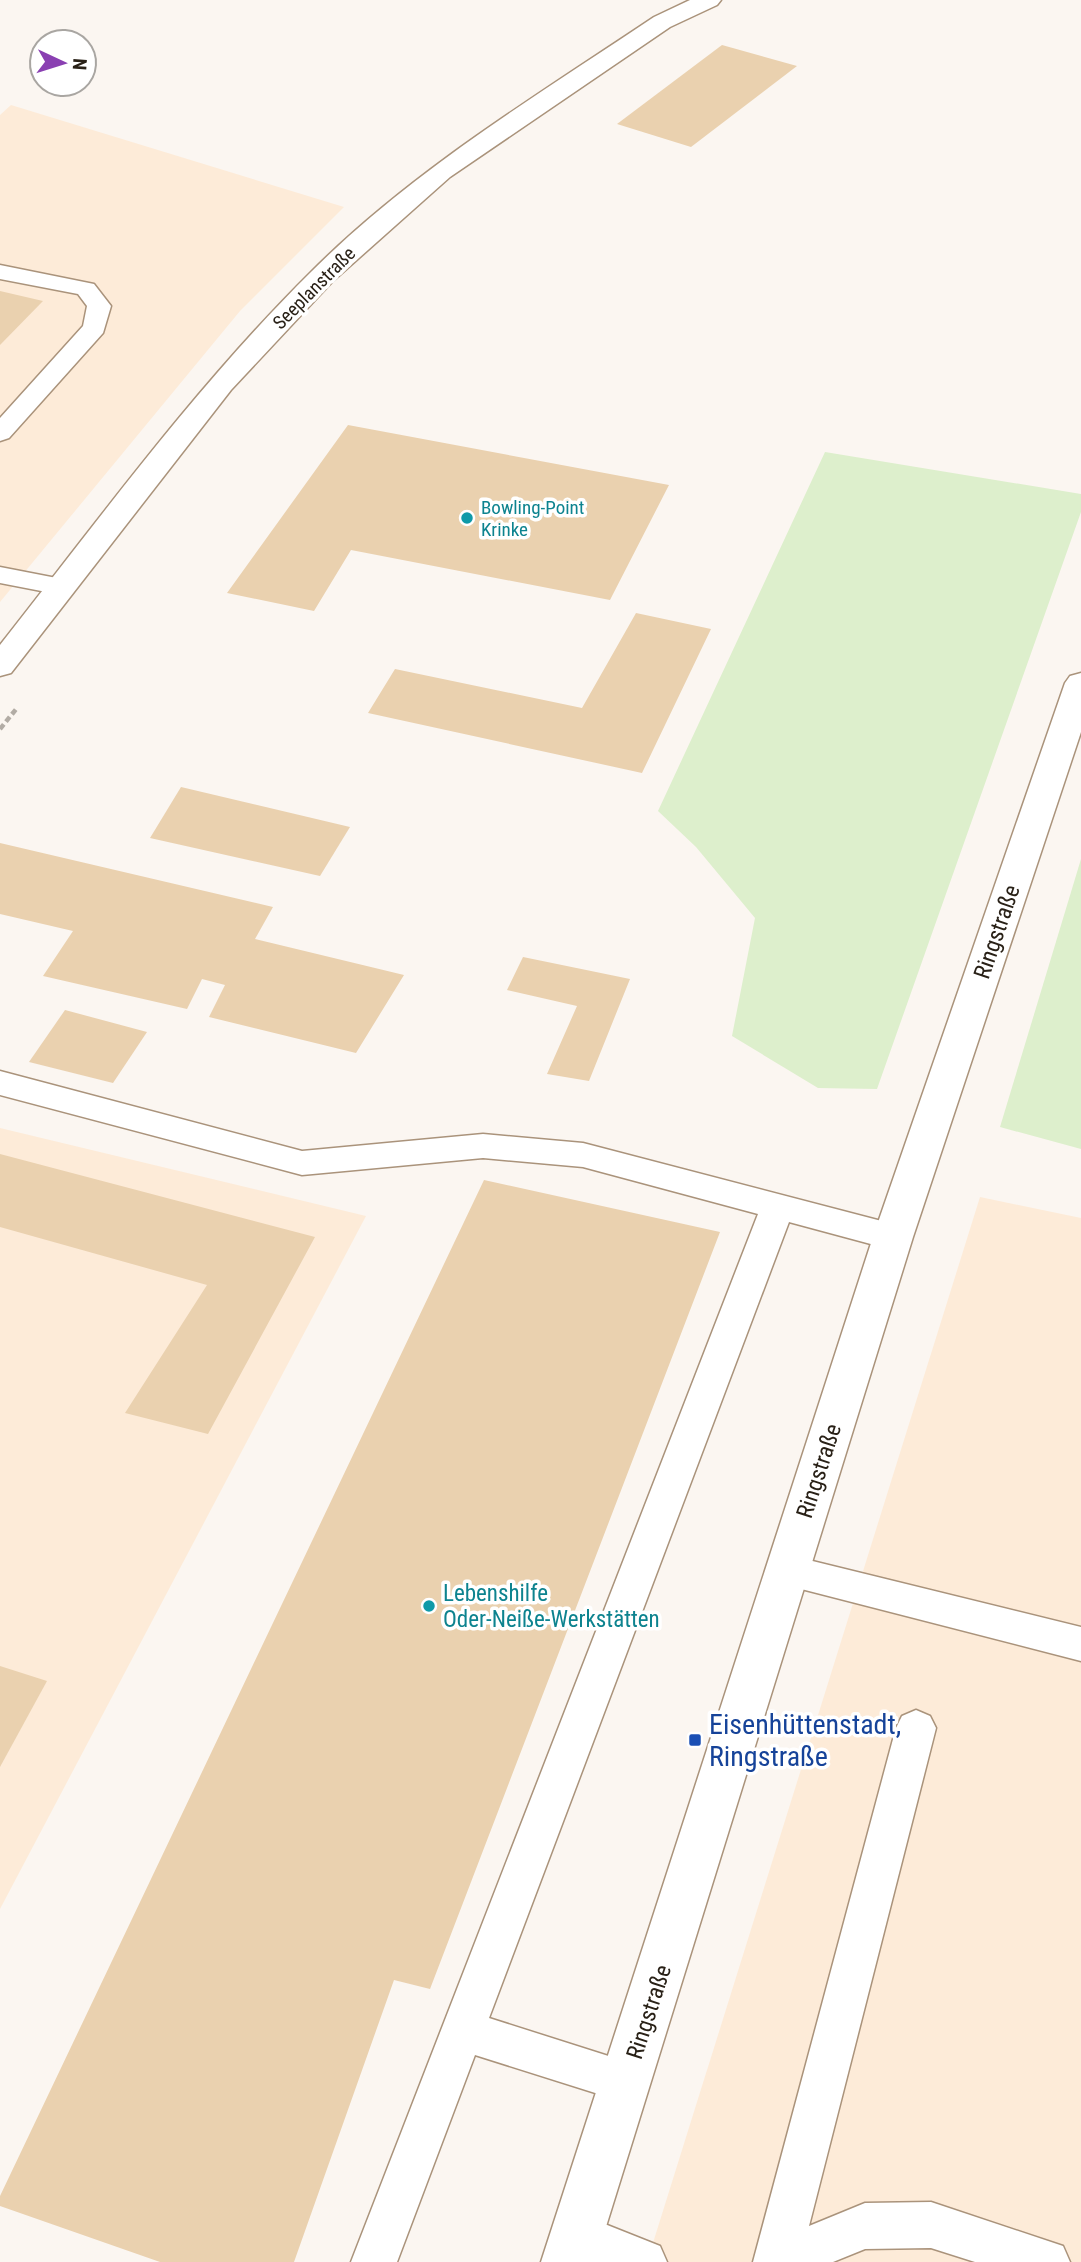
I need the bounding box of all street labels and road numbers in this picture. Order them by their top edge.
street label: Seeplanstraße [268,242,360,334]
street label: Ringstraße [968,881,1026,983]
street label: Ringstraße [791,1420,847,1522]
street label: Ringstraße [621,1961,677,2063]

